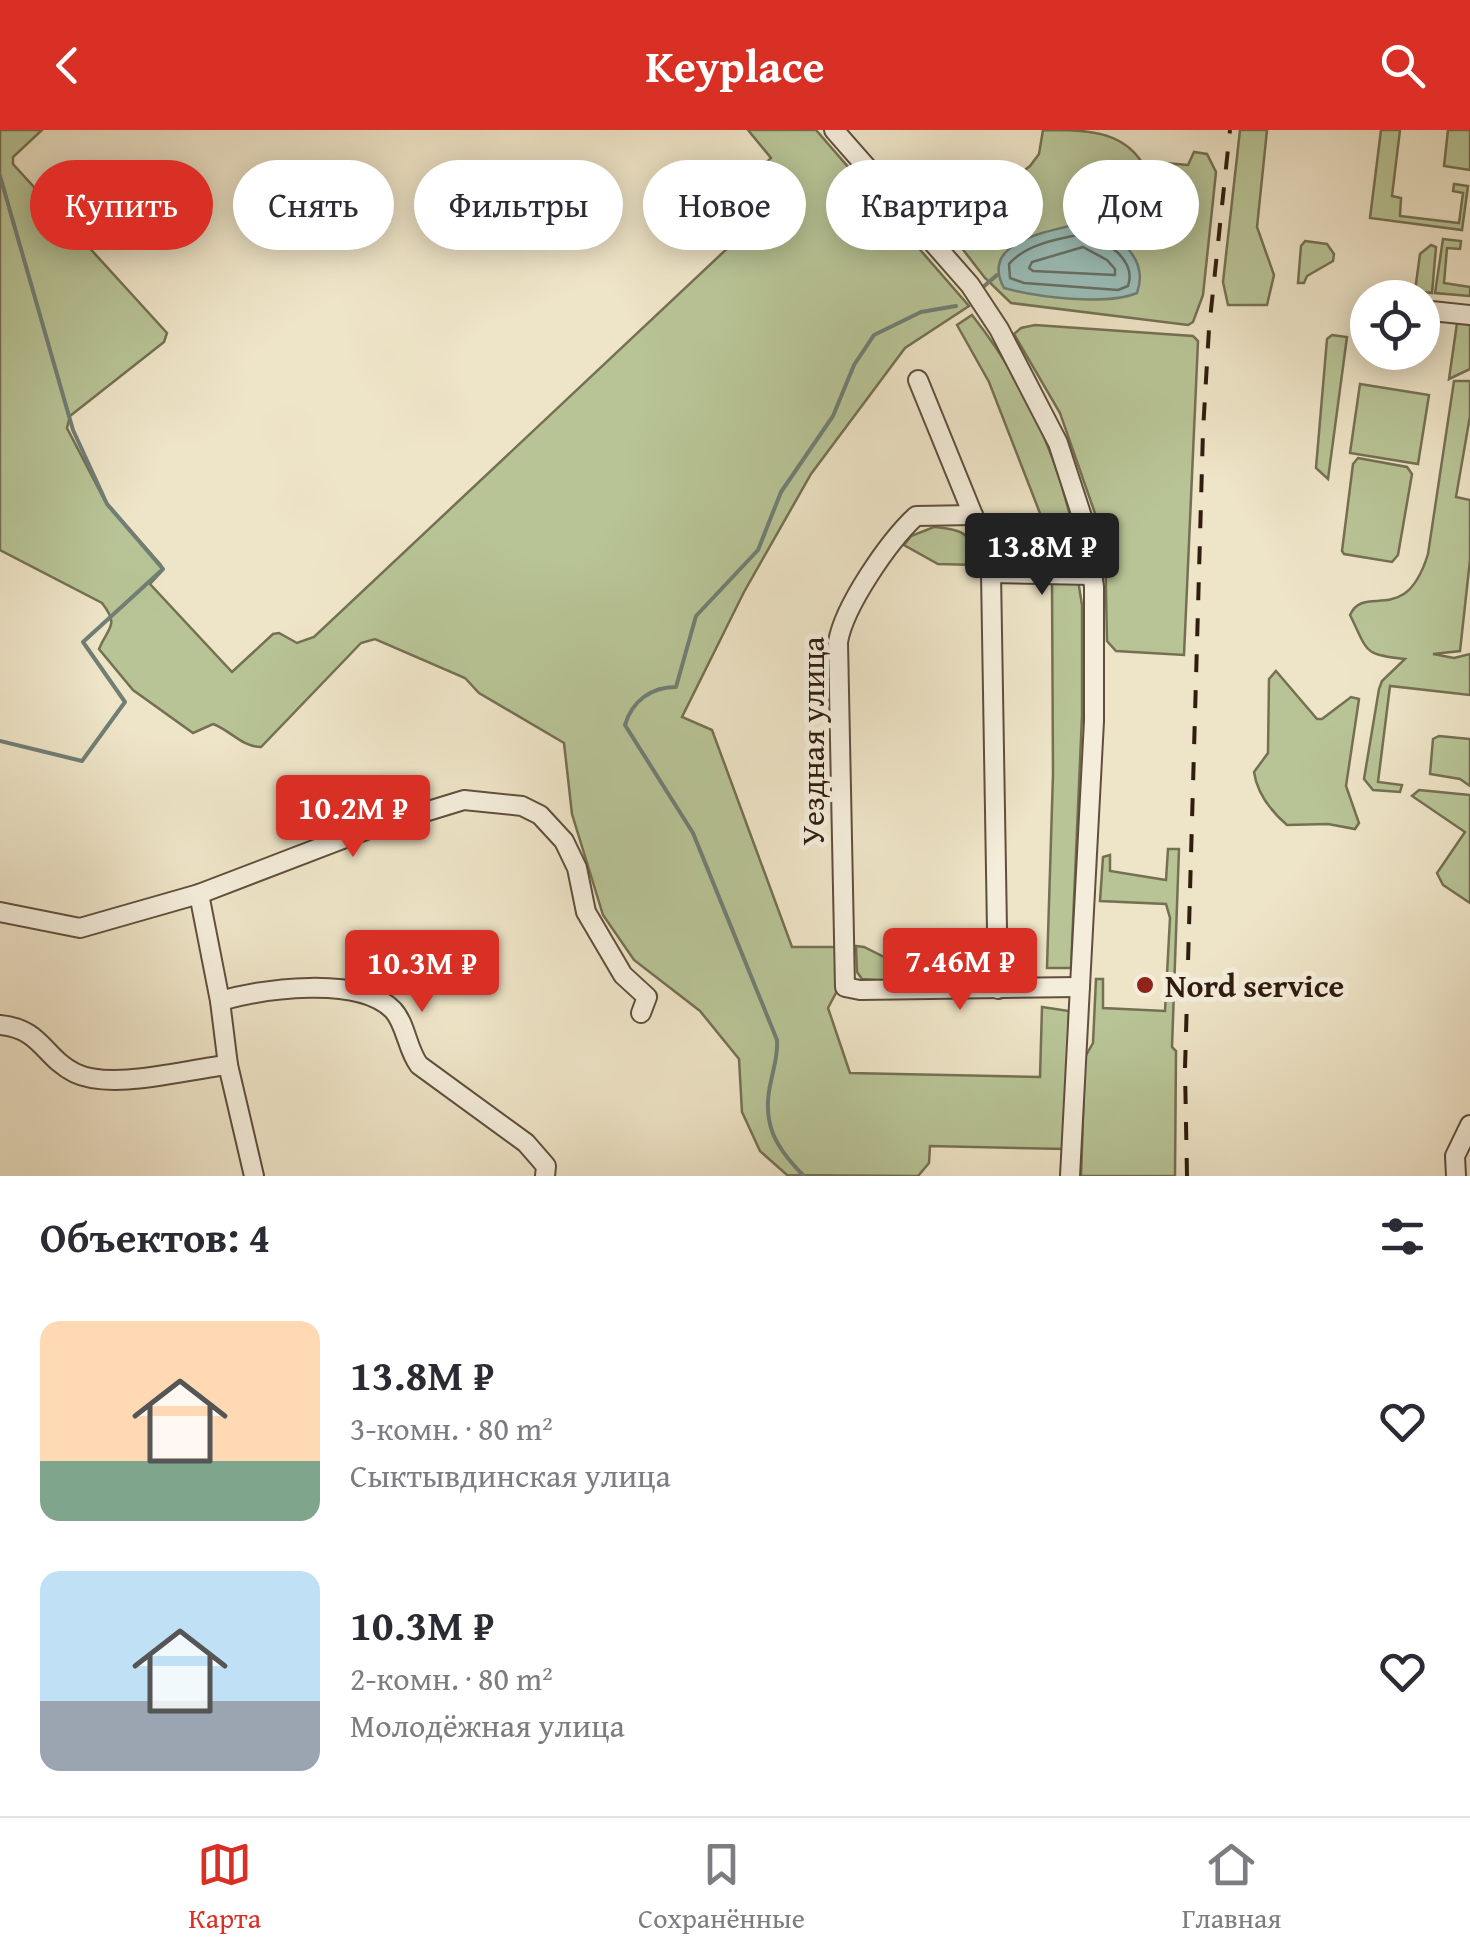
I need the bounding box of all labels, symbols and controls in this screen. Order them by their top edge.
text: Keyplace [645,33,825,98]
icon: back [40,38,95,93]
icon: search [1375,38,1430,93]
chip: Купить [30,160,213,250]
chip: Снять [233,160,394,250]
chip: Фильтры [414,160,623,250]
chip: Новое [643,160,806,250]
chip: Квартира [826,160,1043,250]
chip: Дом [1063,160,1199,250]
map controls [1350,280,1440,370]
button: locate [1350,280,1440,370]
pin: 13.8M ₽ [950,513,1134,598]
text: 13.8M ₽ [987,522,1097,569]
street label: Уездная улица [789,636,836,846]
pin: 10.2M ₽ [261,775,445,860]
text: 10.2M ₽ [298,784,408,831]
pin: 7.46M ₽ [868,928,1052,1013]
pin: 10.3M ₽ [330,930,514,1015]
text: 7.46M ₽ [905,937,1015,984]
text: 10.3M ₽ [367,939,477,986]
place label: Nord service [1165,962,1344,1009]
marker: Nord service [1134,974,1156,996]
text: Объектов: 4 [40,1206,270,1267]
icon: filters [1375,1209,1430,1264]
text: 13.8M ₽ [350,1344,494,1405]
icon: home [120,1361,240,1481]
icon: heart [1375,1394,1430,1449]
text: 3-комн. · 80 m² [350,1405,553,1452]
text: Сыктывдинская улица [350,1452,671,1499]
text: 10.3M ₽ [350,1594,494,1655]
icon: home [120,1611,240,1731]
icon: heart [1375,1644,1430,1699]
text: 2-комн. · 80 m² [350,1655,553,1702]
text: Молодёжная улица [350,1702,625,1749]
tab: Карта [188,1837,261,1938]
tab: Сохранённые [638,1837,805,1938]
tab: Главная [1182,1837,1282,1938]

